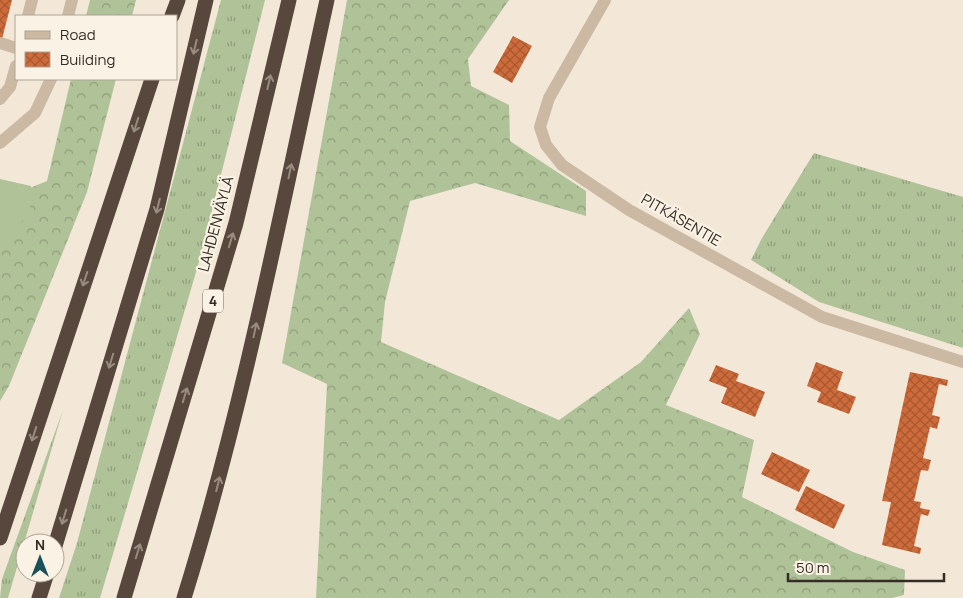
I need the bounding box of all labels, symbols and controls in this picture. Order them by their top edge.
legend [15,15,178,80]
text: Road [60,24,96,45]
one-way arrow [190,39,199,55]
text: Building [60,49,115,70]
one-way arrow [265,74,274,90]
one-way arrow [131,117,140,132]
one-way arrow [286,163,295,179]
street label: LAHDENVÄYLÄ [193,173,239,274]
street label: PITKÄSENTIE [638,188,725,251]
one-way arrow [153,197,162,213]
one-way arrow [226,232,236,248]
one-way arrow [80,271,90,287]
road number: 4 [203,290,223,312]
one-way arrow [251,322,260,338]
one-way arrow [105,353,115,369]
one-way arrow [180,388,190,404]
one-way arrow [29,425,39,441]
one-way arrow [214,477,223,493]
one-way arrow [58,508,68,524]
north arrow [15,533,65,583]
text: N [35,535,45,554]
one-way arrow [134,544,144,560]
scale bar [788,550,944,582]
text: 50 m [796,557,830,578]

